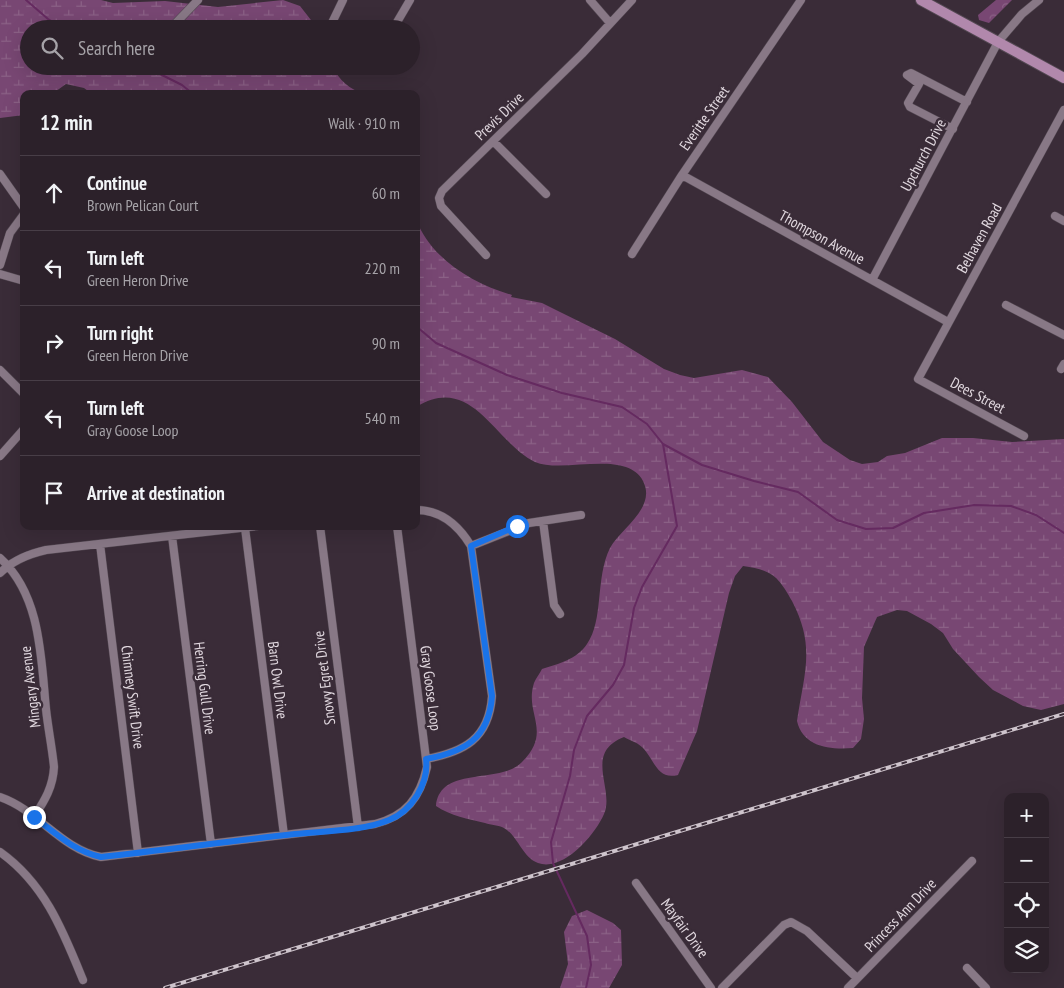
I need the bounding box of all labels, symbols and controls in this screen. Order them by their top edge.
search box [20,20,420,75]
icon: search [38,34,66,62]
text: Search here [78,36,155,60]
street label: Everitte Street [675,82,733,154]
street label: Previs Drive [470,88,528,144]
text: 12 min [40,109,92,136]
text: Walk · 910 m [328,113,400,133]
street label: Upchurch Drive [896,116,950,194]
text: Continue [87,171,147,195]
icon: ahead [40,179,68,207]
text: 60 m [372,183,400,203]
text: Brown Pelican Court [87,195,199,215]
street label: Belhaven Road [952,200,1006,276]
street label: Thompson Avenue [776,206,868,268]
text: Turn left [87,246,144,270]
icon: left [40,254,68,282]
text: 220 m [365,258,400,278]
text: Green Heron Drive [87,270,189,290]
text: Turn right [87,321,153,345]
icon: right [40,329,68,357]
text: 90 m [372,333,400,353]
text: Green Heron Drive [87,345,189,365]
street label: Dees Street [947,373,1009,417]
text: Turn left [87,396,144,420]
icon: left [40,404,68,432]
text: 540 m [365,408,400,428]
text: Gray Goose Loop [87,420,178,440]
icon: arrive [40,479,68,507]
text: Arrive at destination [87,481,225,505]
route start [506,515,529,538]
street label: Snowy Egret Drive [309,630,339,726]
street label: Barn Owl Drive [264,640,292,720]
street label: Herring Gull Drive [190,641,220,735]
street label: Chimney Swift Drive [117,644,149,750]
street label: Gray Goose Loop [416,644,446,732]
street label: Mingary Avenue [16,645,44,729]
map controls [1004,793,1049,973]
button: + [1004,793,1049,838]
route end [23,806,46,829]
button: − [1004,838,1049,883]
street label: Princess Ann Drive [860,874,940,956]
button: locate [1004,883,1049,928]
street label: Mayfair Drive [657,895,713,961]
button: layers [1004,928,1049,973]

